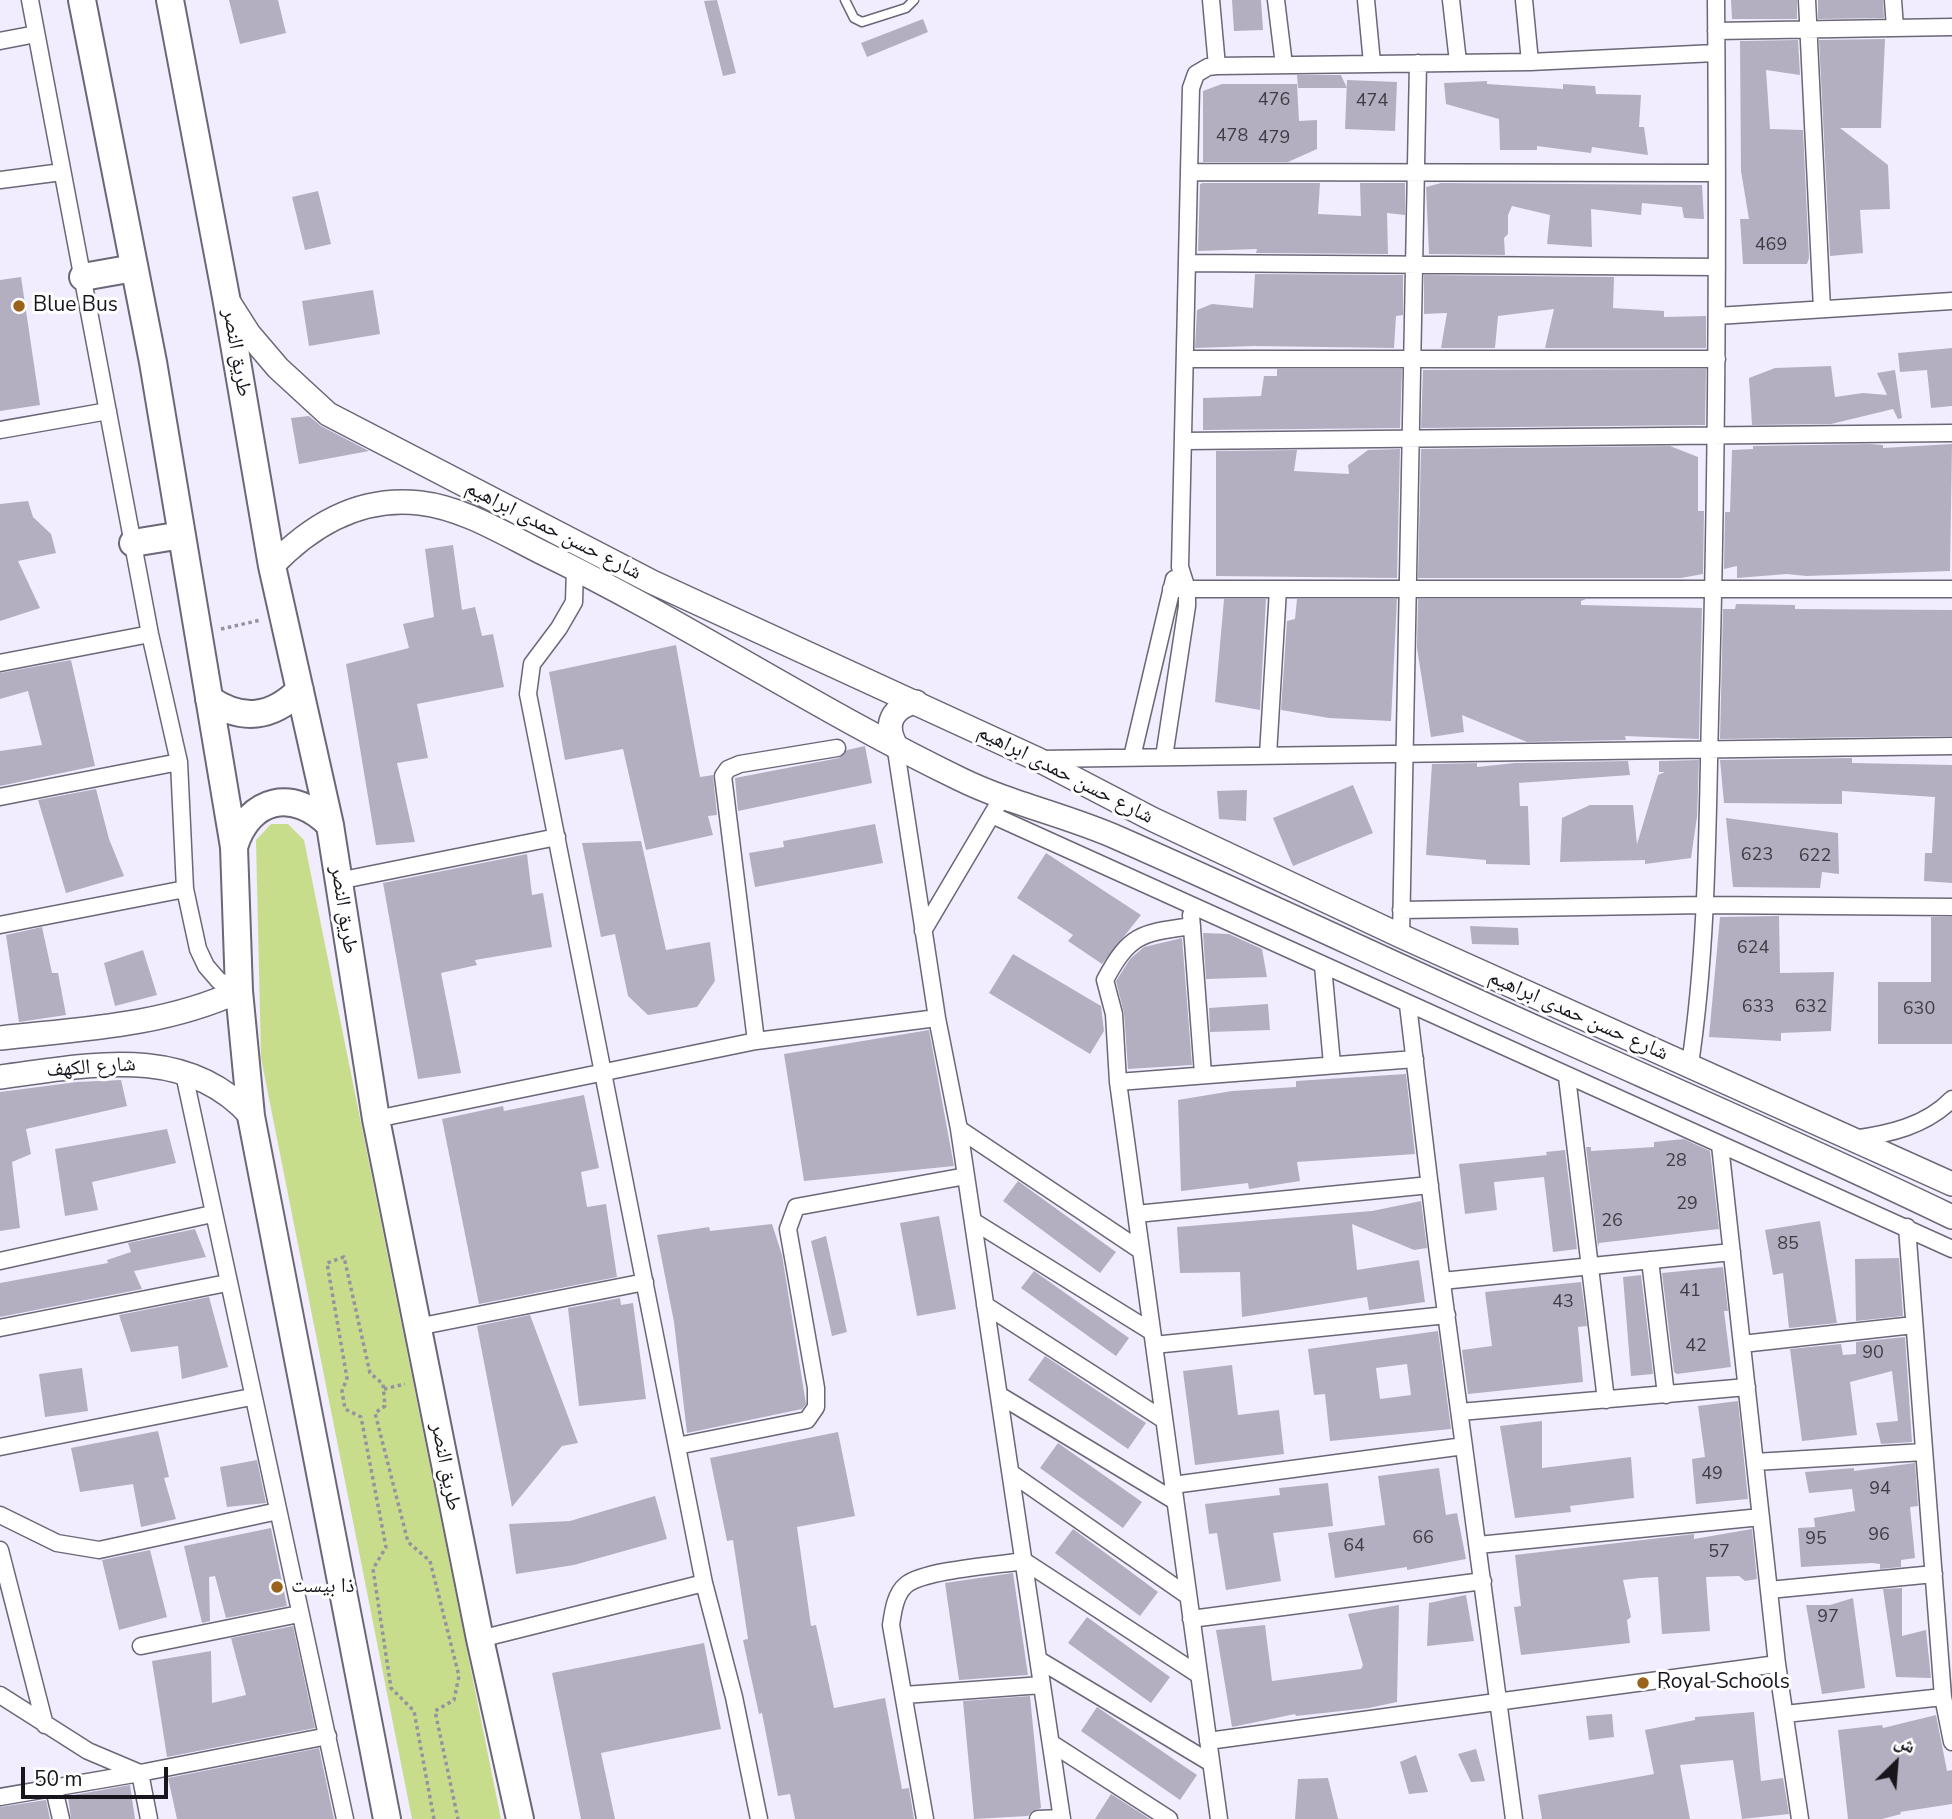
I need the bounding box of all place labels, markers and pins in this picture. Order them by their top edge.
place label: Blue Bus [33,293,118,319]
marker: Blue Bus [11,298,27,314]
place label: ذا بيست [291,1574,355,1600]
marker: ذا بيست [269,1579,285,1595]
place label: Royal Schools [1657,1670,1790,1696]
marker: Royal Schools [1635,1675,1651,1691]

